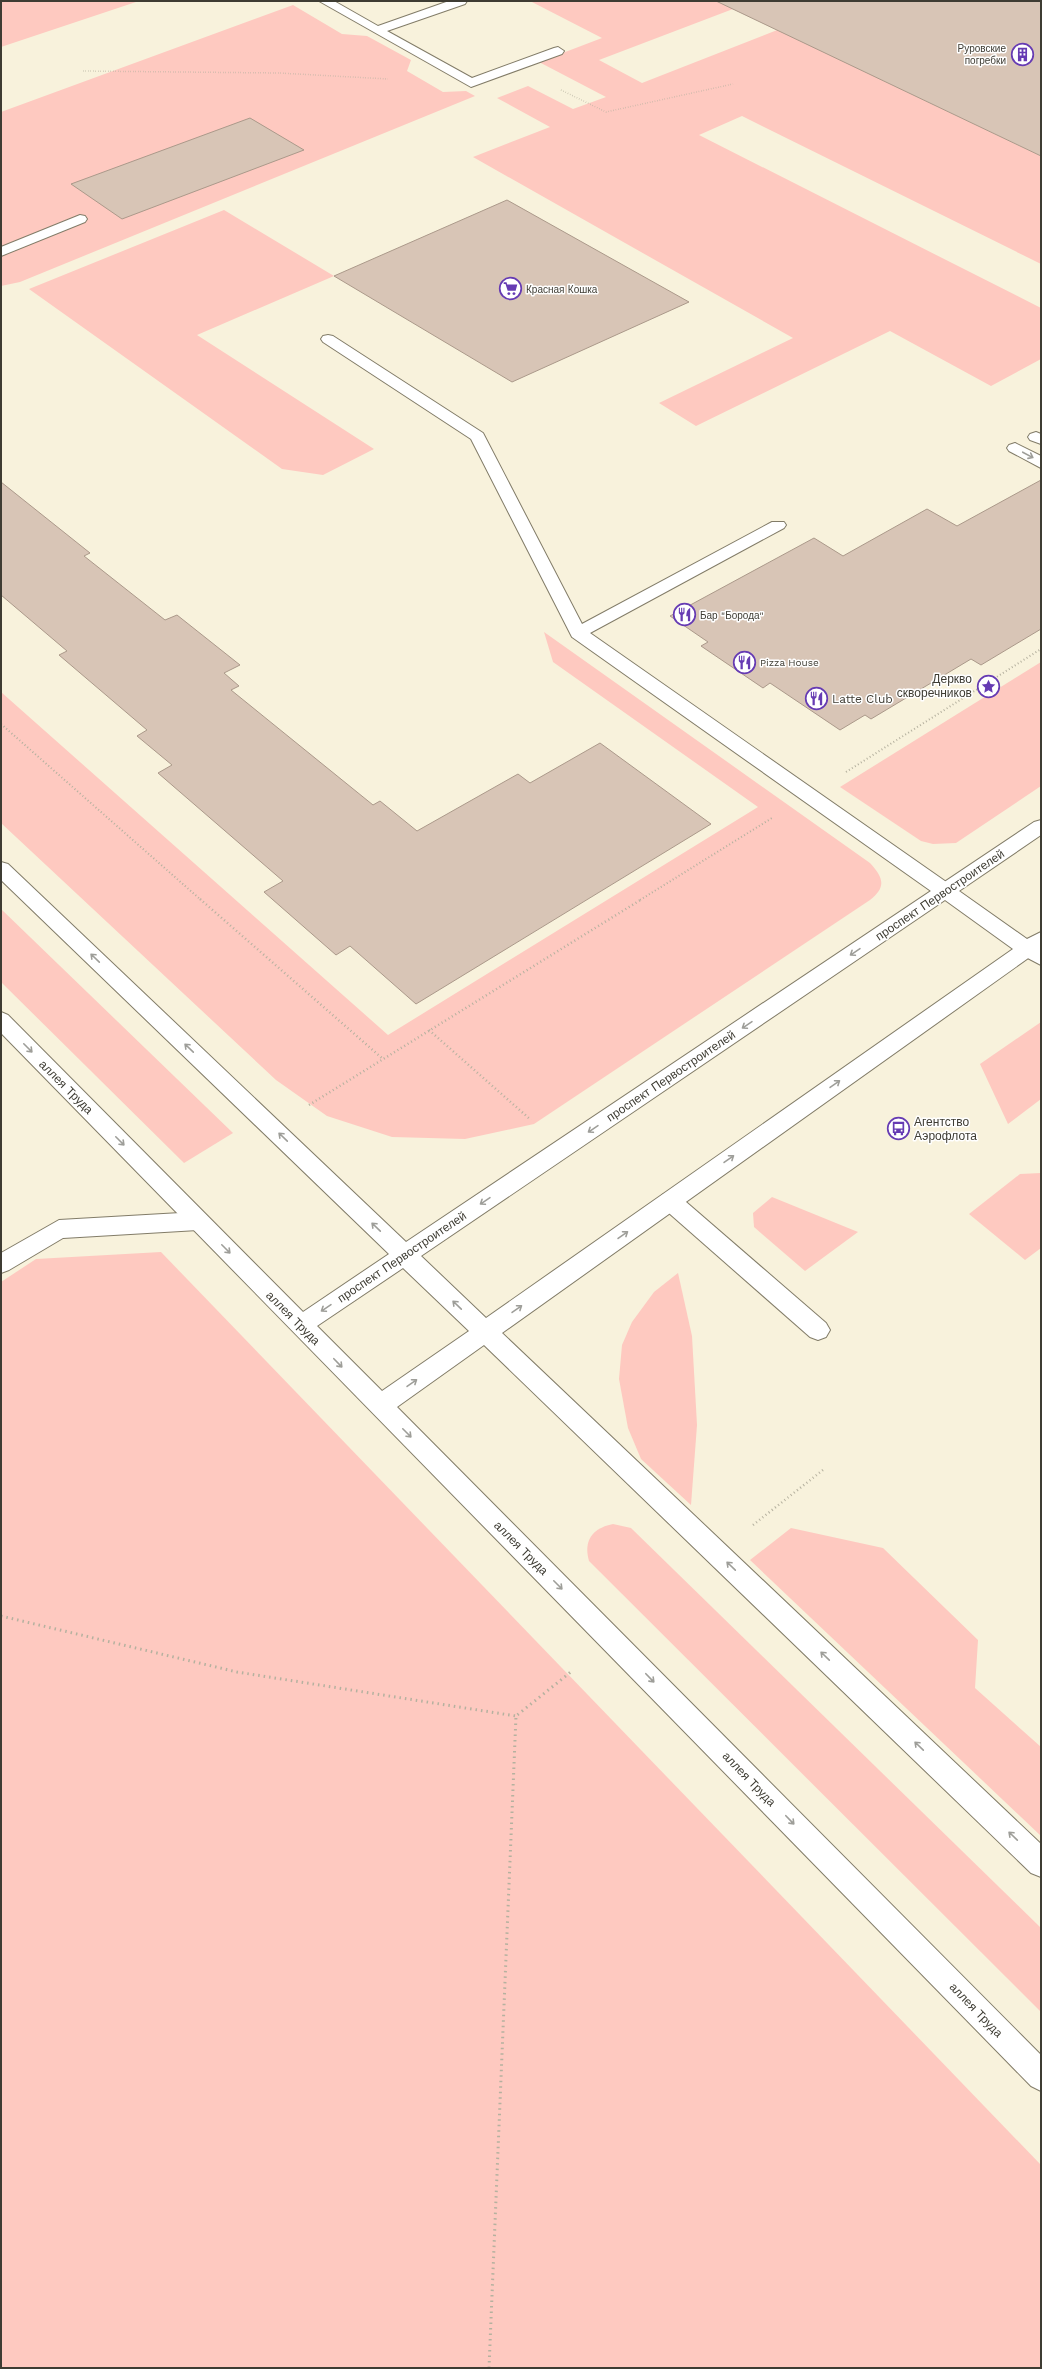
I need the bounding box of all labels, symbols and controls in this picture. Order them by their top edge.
building icon: Руровские погребки [1009,41,1035,67]
place label: Руровские погребки [958,43,1006,66]
supermarket icon: Красная Кошка [497,276,523,302]
place label: Красная Кошка [526,284,598,295]
one-way arrow [1022,452,1034,460]
restaurant icon: Бар "Борода" [671,602,697,628]
place label: Бар "Борода" [700,610,764,621]
restaurant icon: Pizza House [731,649,757,675]
place label: Pizza House [760,657,819,668]
place label: Деркво скворечников [897,672,972,700]
place icon: Деркво скворечников [975,673,1001,699]
restaurant icon: Latte Club [803,686,829,712]
place label: Latte Club [832,692,893,706]
street label: проспект Первостроителей [873,847,1007,943]
one-way arrow [849,948,860,956]
one-way arrow [90,953,100,963]
one-way arrow [742,1021,753,1029]
street label: проспект Первостроителей [604,1028,738,1124]
one-way arrow [23,1043,33,1053]
one-way arrow [184,1043,194,1052]
street label: аллея Труда [36,1057,96,1117]
one-way arrow [829,1080,840,1088]
place label: Агентство Аэрофлота [914,1115,977,1143]
bus stop icon: Агентство Аэрофлота [885,1116,911,1142]
one-way arrow [588,1125,599,1133]
one-way arrow [278,1133,288,1142]
one-way arrow [115,1136,124,1146]
one-way arrow [723,1155,734,1163]
one-way arrow [479,1197,490,1205]
street label: проспект Первостроителей [335,1209,469,1305]
one-way arrow [371,1223,381,1232]
one-way arrow [617,1231,628,1239]
one-way arrow [221,1244,231,1254]
street label: аллея Труда [263,1288,323,1348]
one-way arrow [452,1300,462,1310]
one-way arrow [321,1304,332,1312]
one-way arrow [511,1305,522,1313]
one-way arrow [333,1358,343,1368]
one-way arrow [406,1379,417,1387]
one-way arrow [402,1428,412,1438]
street label: аллея Труда [491,1518,551,1578]
one-way arrow [726,1561,736,1571]
one-way arrow [553,1580,563,1590]
one-way arrow [820,1651,830,1661]
one-way arrow [645,1673,655,1683]
one-way arrow [914,1741,924,1751]
street label: аллея Труда [720,1749,779,1809]
one-way arrow [785,1815,795,1825]
one-way arrow [1008,1831,1018,1841]
street label: аллея Труда [947,1980,1006,2040]

